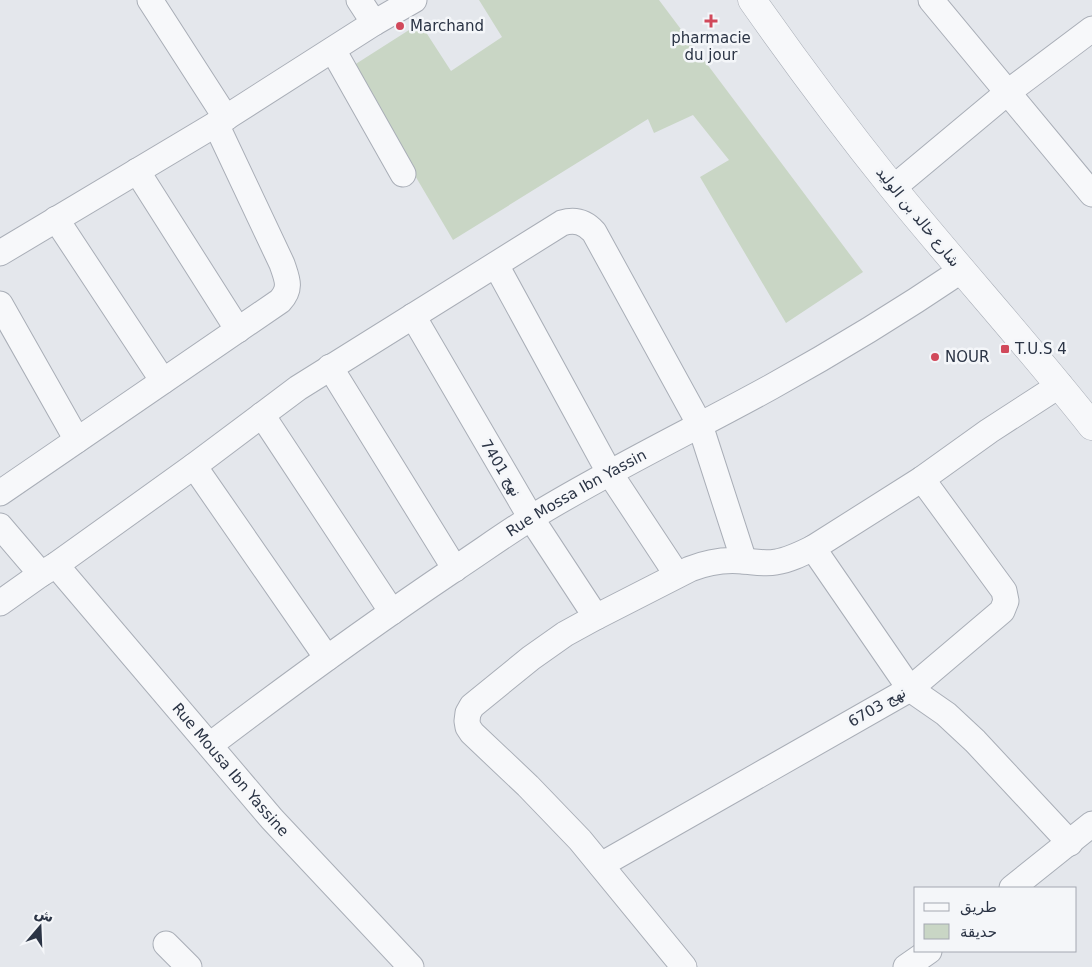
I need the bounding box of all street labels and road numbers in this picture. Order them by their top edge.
street label: شارع خالد بن الوليد [872,164,964,270]
street label: نهج 7401 [477,436,525,500]
street label: Rue Mossa Ibn Yassin [503,446,650,541]
street label: نهج 6703 [845,683,909,731]
street label: Rue Mousa Ibn Yassine [168,699,293,840]

